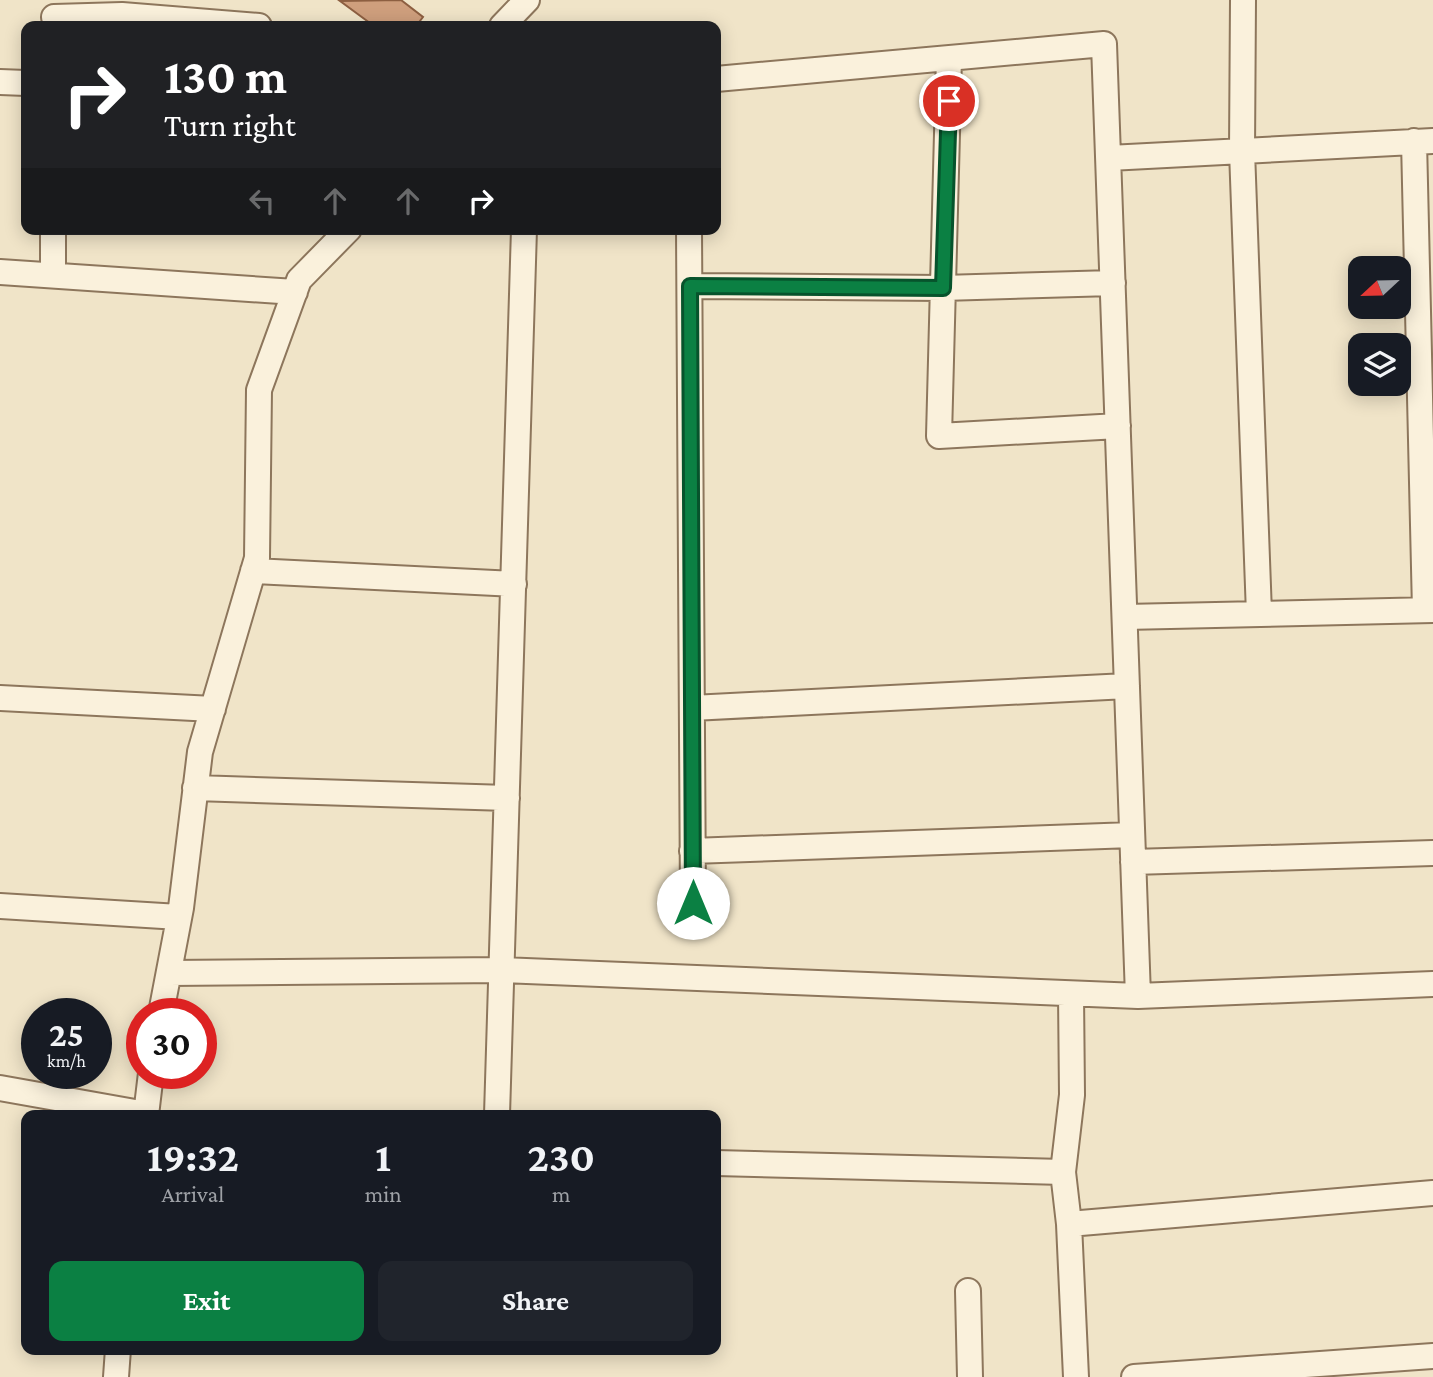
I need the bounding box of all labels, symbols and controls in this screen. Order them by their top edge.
icon: right [49,49,140,140]
text: 130 m [164,49,287,104]
pin [919,71,979,131]
icon: arrive [930,82,968,120]
text: Turn right [164,107,296,143]
icon: left [243,182,281,220]
icon: ahead [316,182,354,220]
icon: ahead [389,182,427,220]
icon: right [462,182,500,220]
north arrow [1348,256,1410,318]
map controls [1348,256,1411,396]
button: layers [1348,333,1411,396]
position arrow [656,866,730,940]
speed limit sign: 30 [126,998,217,1089]
text: 25 [49,1015,84,1054]
text: km/h [47,1051,86,1071]
text: 19:32 [147,1133,239,1180]
text: 1 [375,1133,391,1180]
text: 230 [528,1133,595,1180]
text: Arrival [162,1181,224,1207]
text: min [365,1181,402,1207]
text: m [552,1181,571,1207]
button: Exit [49,1261,364,1341]
button: Share [378,1261,693,1341]

